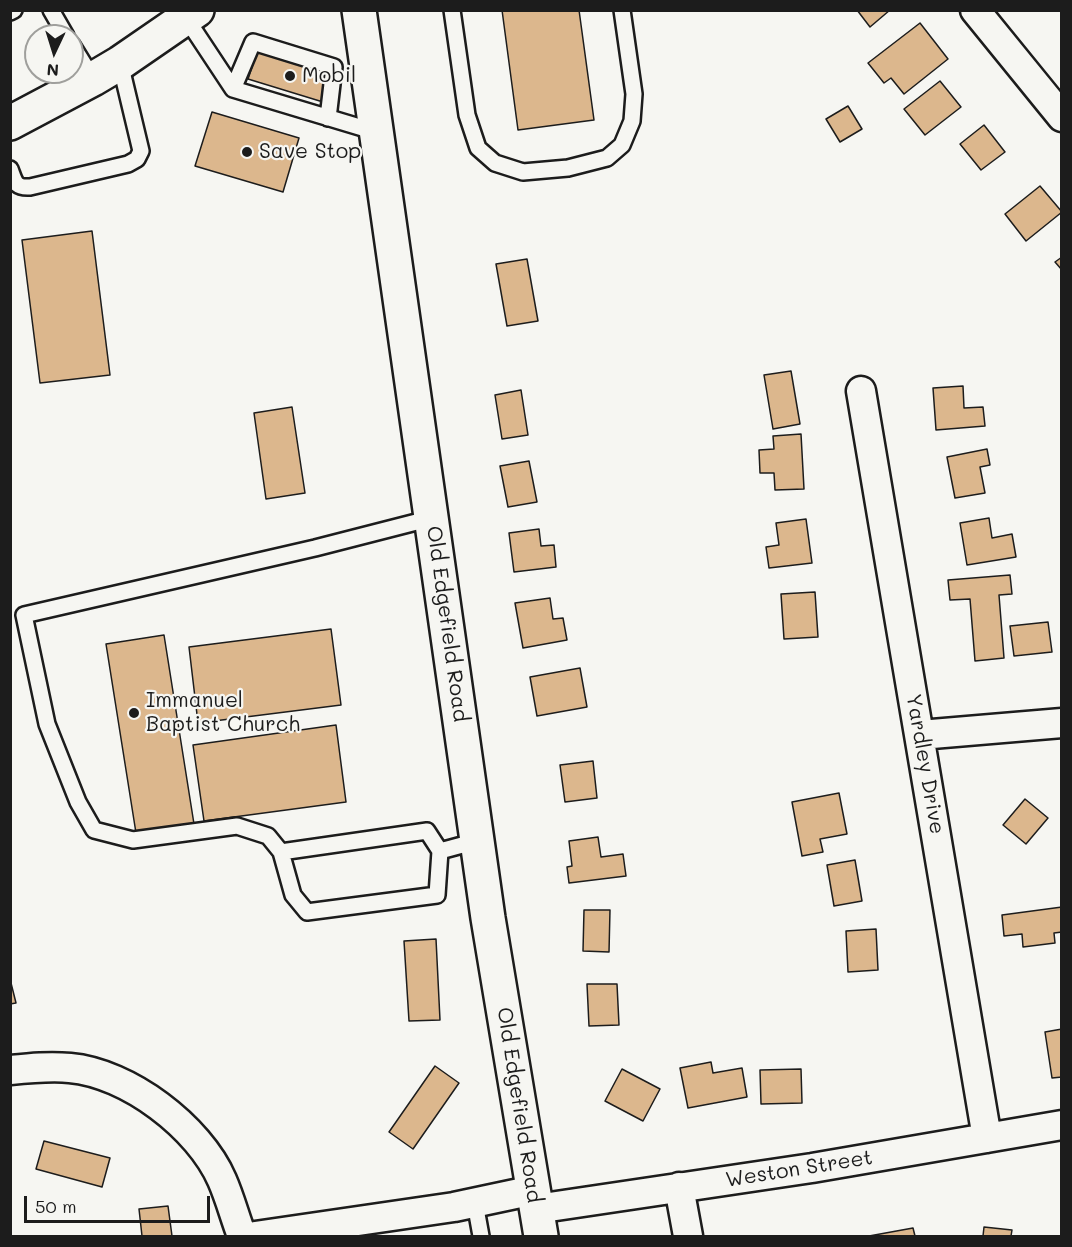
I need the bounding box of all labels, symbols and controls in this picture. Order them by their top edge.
north arrow [24,24,84,84]
text: N [46,60,60,81]
place label: Mobil [302,63,356,89]
marker: Mobil [283,69,297,83]
place label: Save Stop [259,139,361,165]
marker: Save Stop [240,145,254,159]
street label: Old Edgefield Road [421,524,473,724]
place label: Immanuel Baptist Church [146,688,300,738]
street label: Yardley Drive [900,692,950,836]
marker: Immanuel Baptist Church [127,706,141,720]
street label: Old Edgefield Road [491,1005,547,1205]
street label: Weston Street [724,1145,874,1193]
scale bar [27,1184,213,1222]
text: 50 m [35,1194,77,1218]

